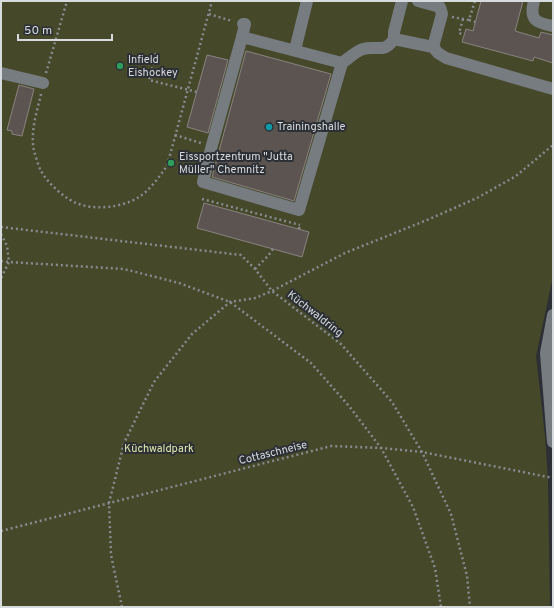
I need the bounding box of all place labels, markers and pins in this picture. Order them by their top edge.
place label: Infield Eishockey [128,53,178,80]
marker: Infield Eishockey [115,61,125,71]
place label: Trainingshalle [277,120,346,134]
marker: Trainingshalle [264,122,274,132]
place label: Eissportzentrum "Jutta Müller" Chemnitz [179,150,293,177]
marker: Eissportzentrum "Jutta Müller" Chemnitz [166,158,176,168]

